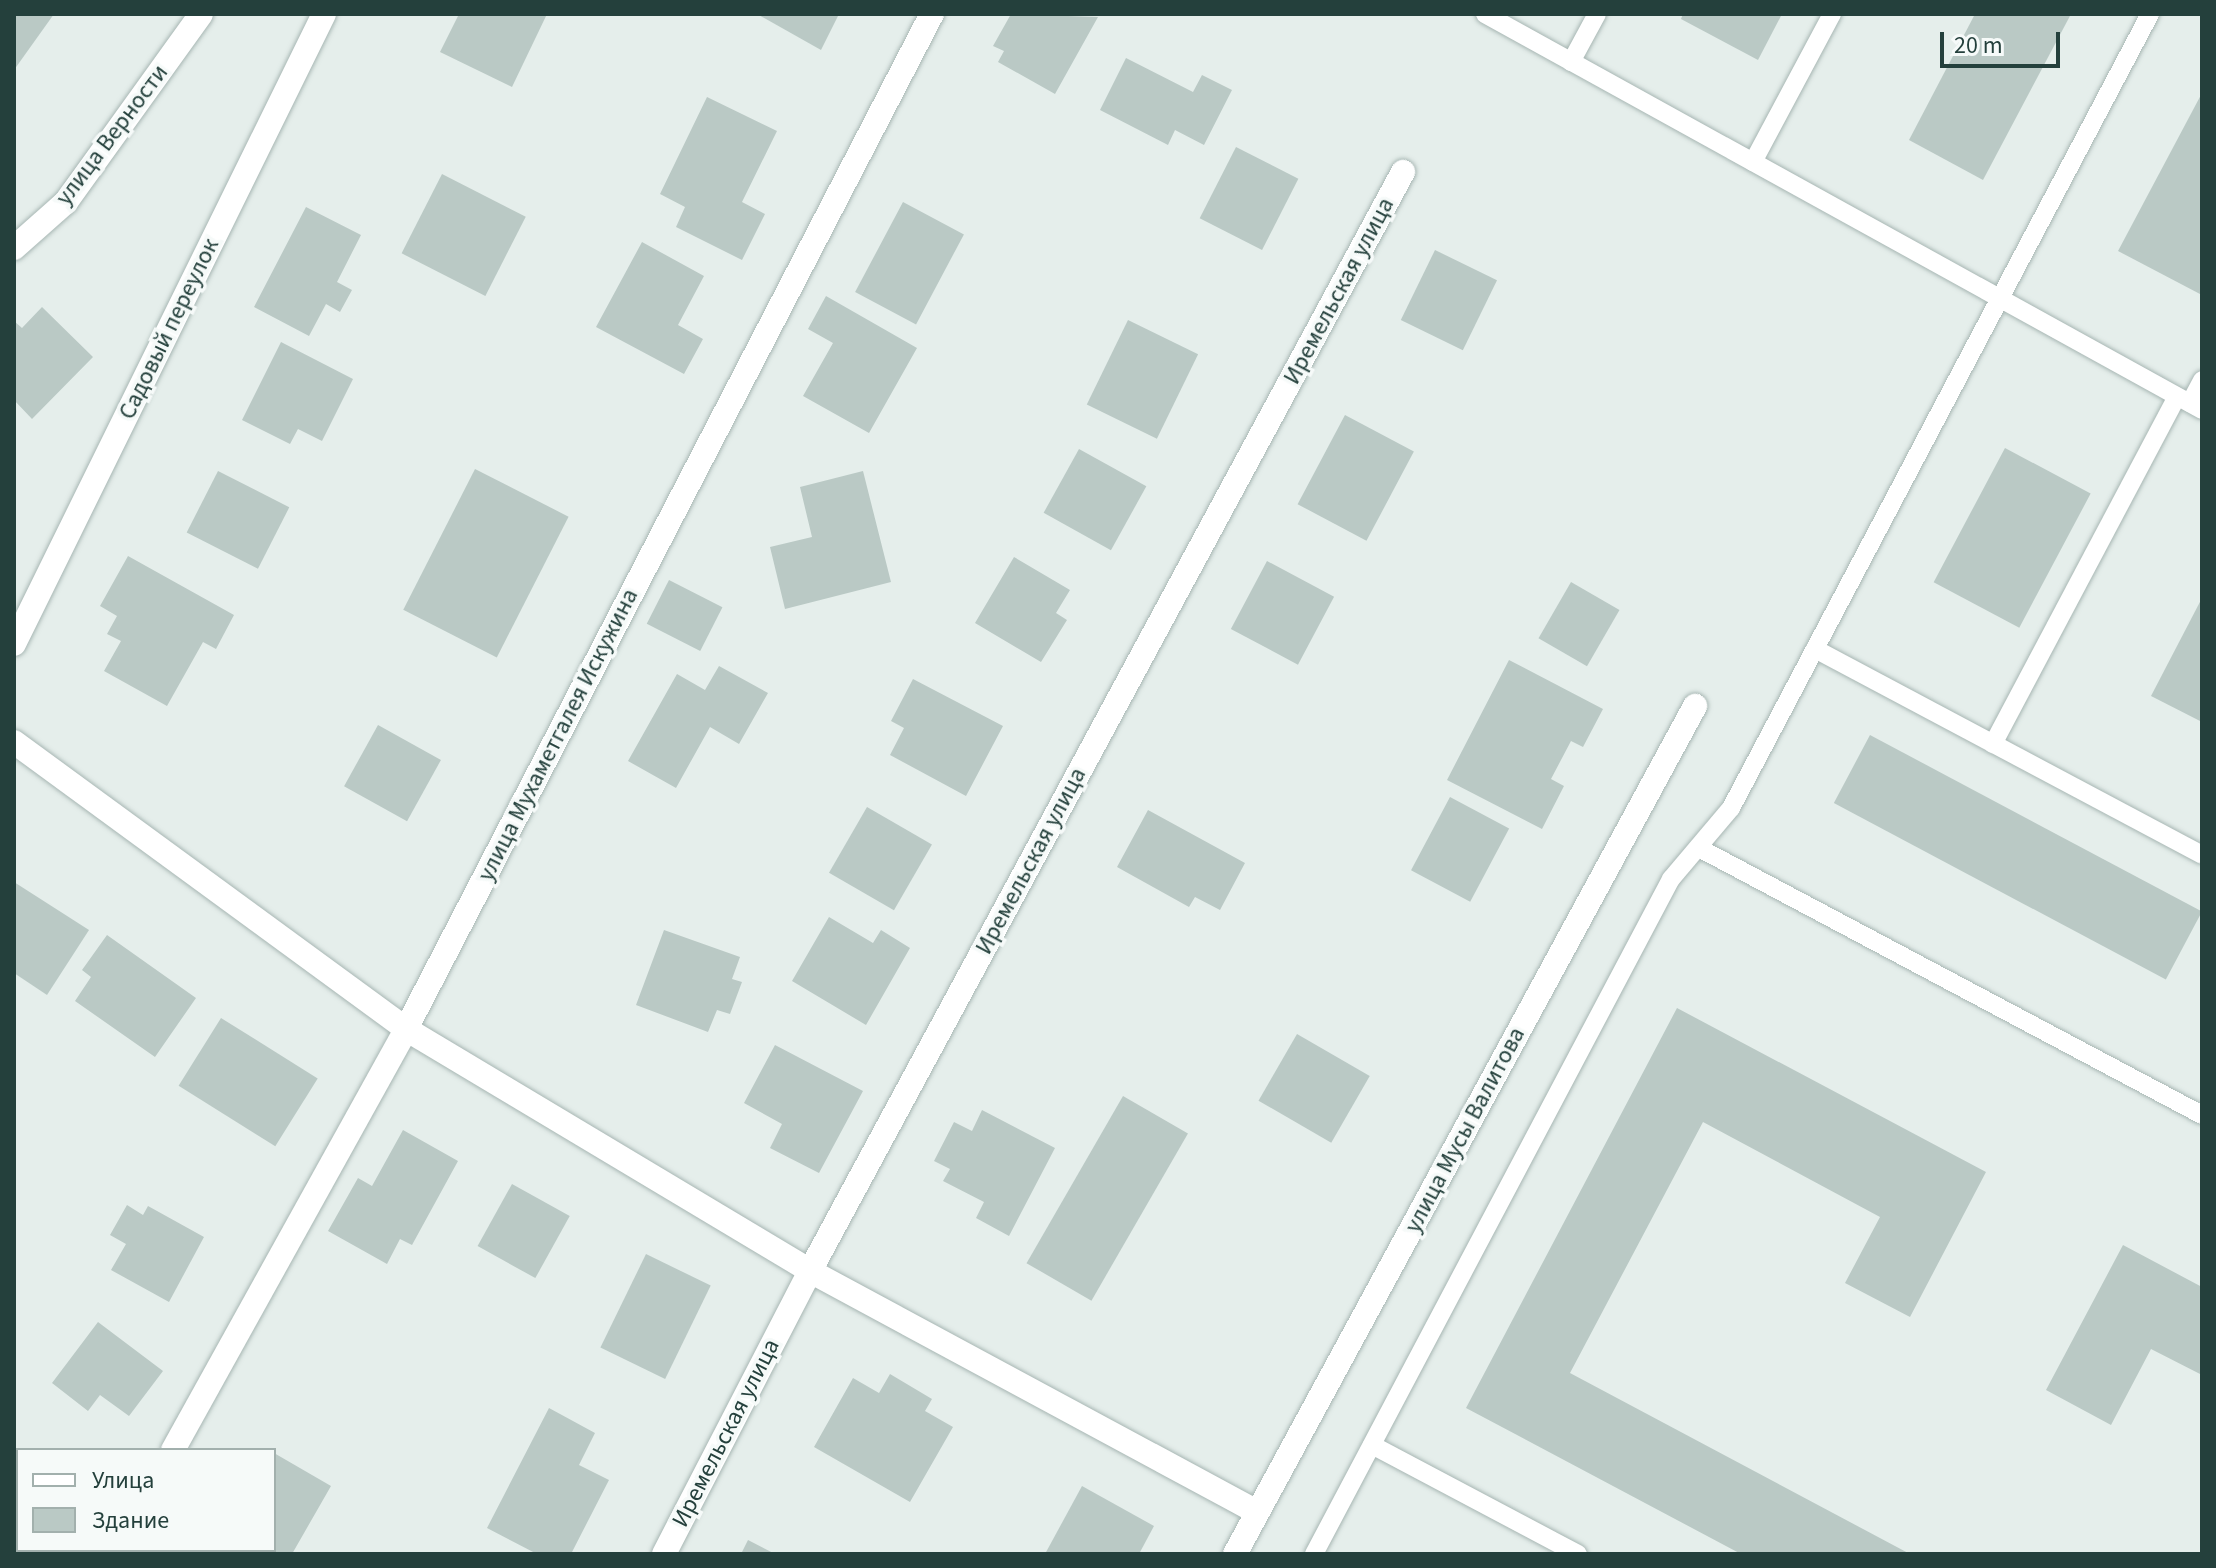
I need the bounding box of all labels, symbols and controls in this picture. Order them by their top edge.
scale bar [1944,16,2064,66]
text: 20 m [1954,28,2003,63]
street label: улица Верности [50,59,174,211]
street label: Иремельская улица [1278,193,1400,389]
street label: Садовый переулок [113,234,225,424]
street label: улица Мухаметгалея Искужина [472,584,644,886]
street label: Иремельская улица [970,763,1092,959]
street label: улица Мусы Валитова [1399,1022,1531,1238]
street label: Иремельская улица [666,1334,786,1532]
legend [16,1448,276,1552]
text: Улица [92,1463,154,1498]
text: Здание [92,1503,169,1538]

